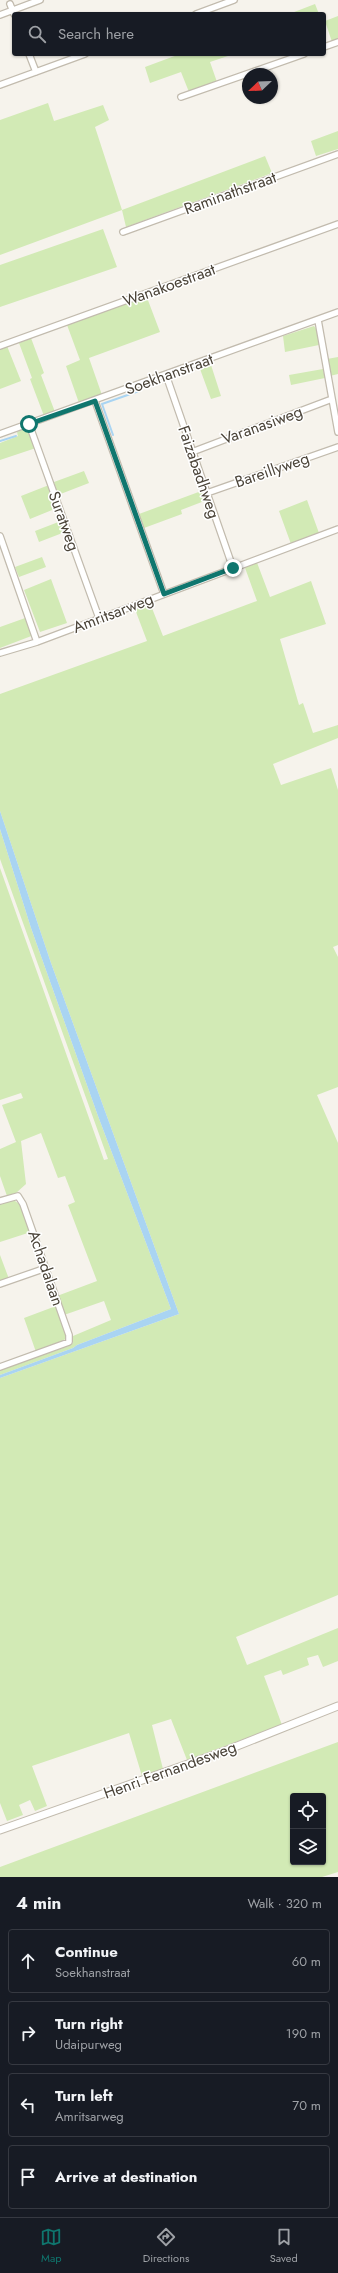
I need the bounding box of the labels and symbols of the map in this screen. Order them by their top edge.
north arrow [242,68,278,104]
street label: Raminathstraat [181,166,279,220]
street label: Wanakoestraat [120,258,219,312]
street label: Soekhanstraat [122,347,216,401]
street label: Varanasiweg [218,400,306,450]
route start [20,415,38,433]
street label: Faizabadhweg [172,423,226,521]
street label: Bareillyweg [232,447,312,493]
street label: Suratweg [43,488,85,554]
route end [224,559,242,577]
street label: Amritsarweg [69,587,157,639]
street label: Achadalaan [22,1227,70,1309]
street label: Henri Fernandesweg [100,1735,240,1805]

